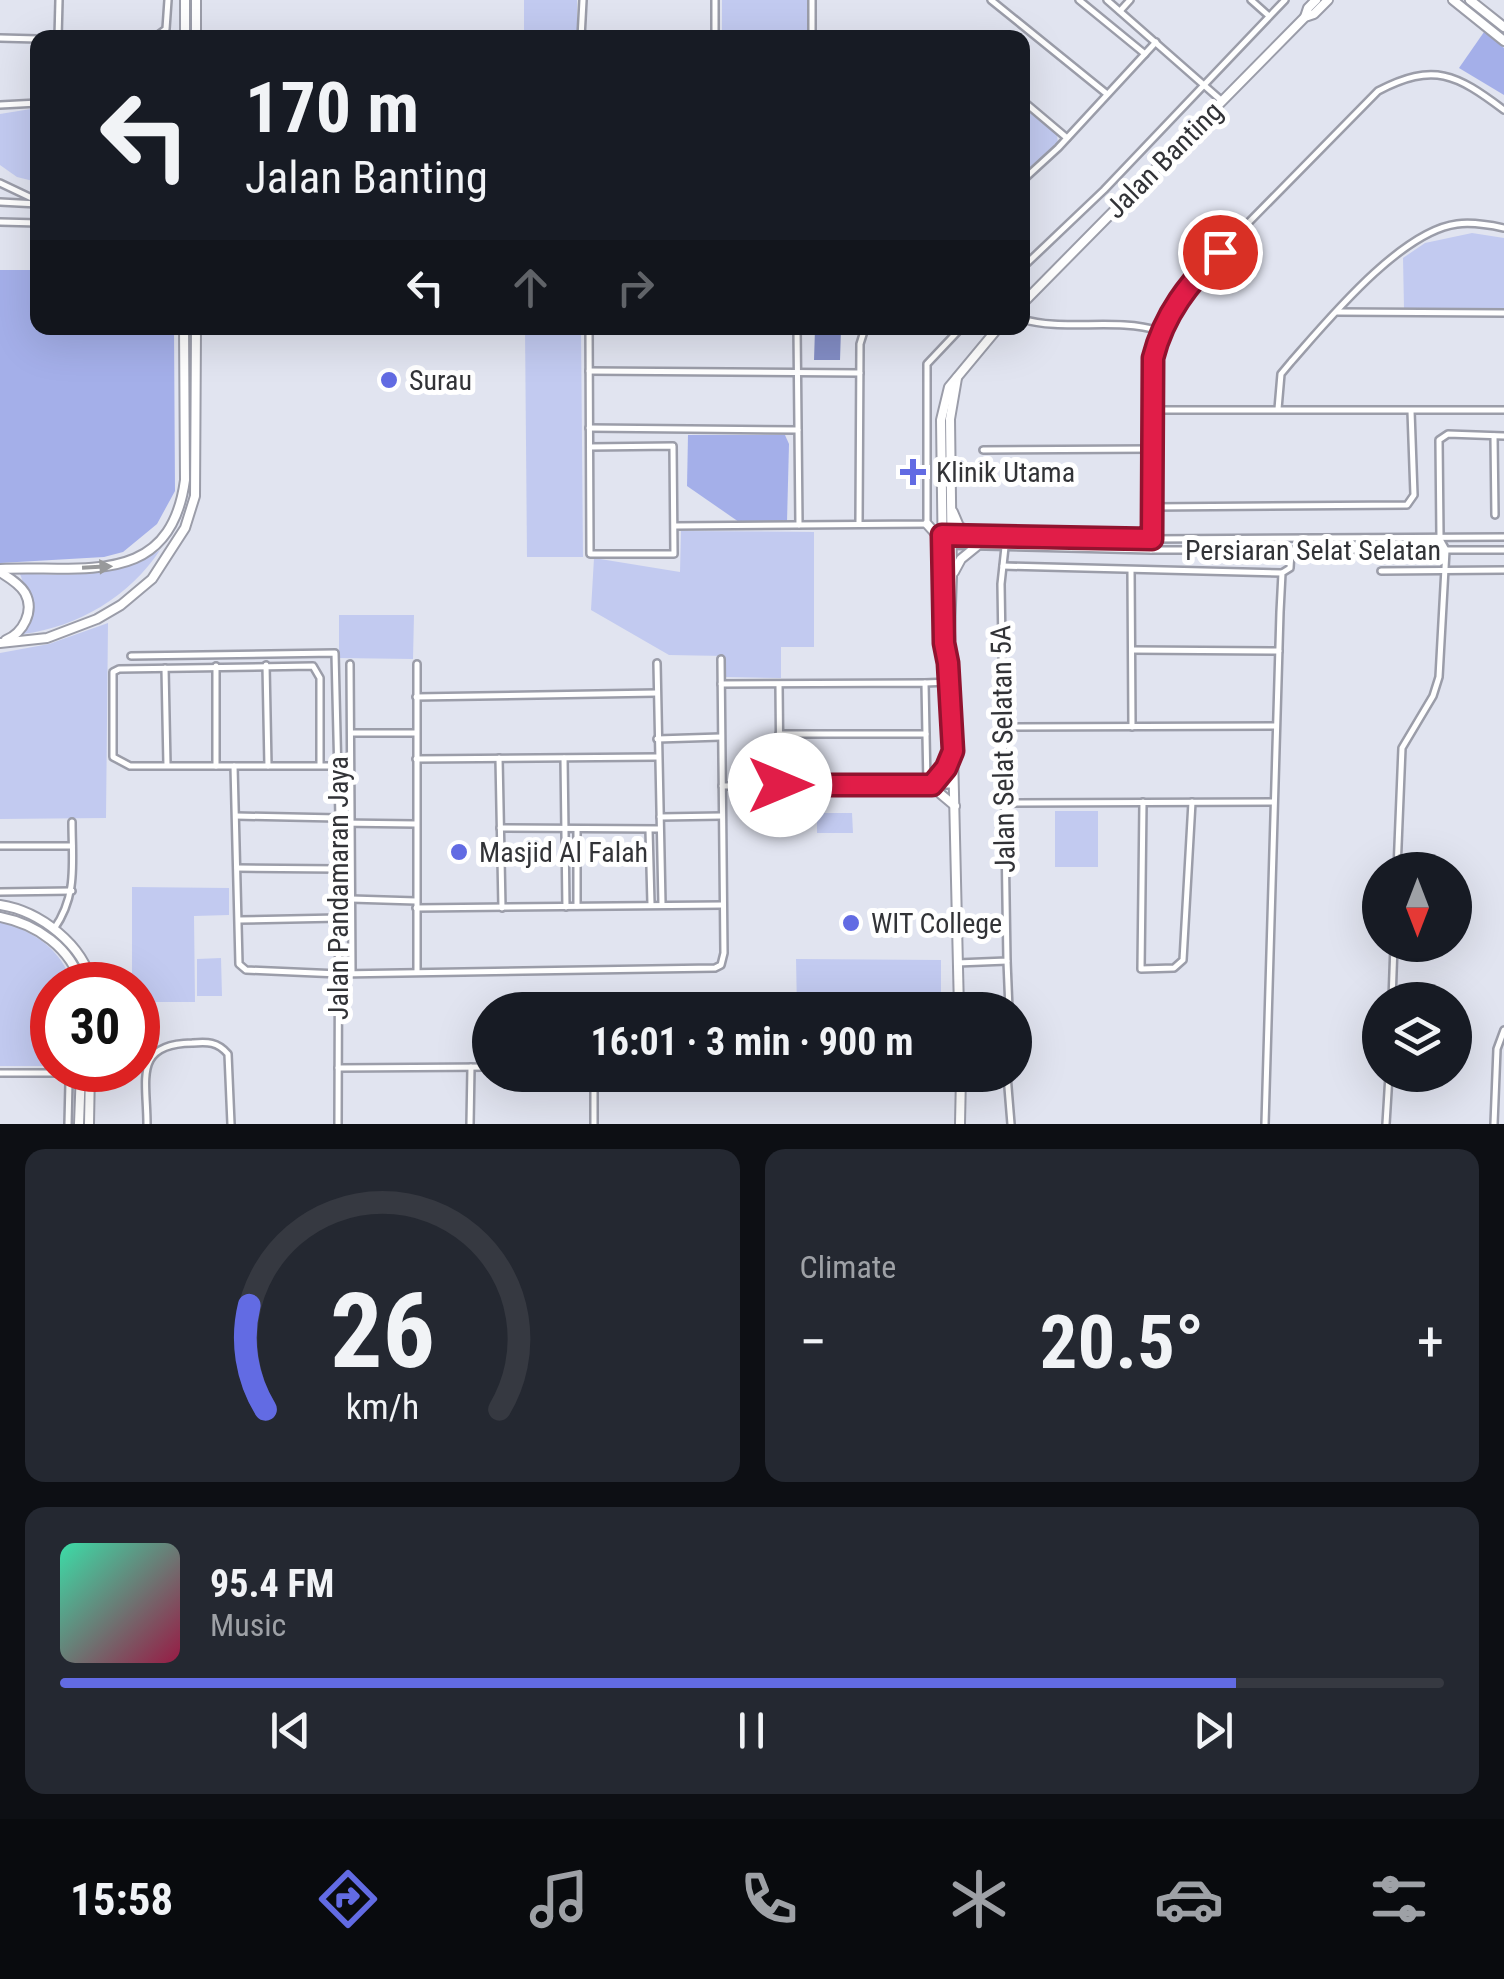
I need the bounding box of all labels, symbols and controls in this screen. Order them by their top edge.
text: 170 m [245,67,419,149]
icon: left [80,70,210,200]
street label: Jalan Banting [1099,95,1229,225]
text: Jalan Banting [245,151,488,204]
pin [1178,210,1263,295]
icon: arrive [1193,225,1248,280]
icon: left [398,260,453,315]
icon: ahead [503,260,558,315]
icon: right [608,260,663,315]
place label: Surau [409,364,472,397]
marker: Surau [378,369,400,391]
place label: Klinik Utama [936,456,1075,489]
marker: Klinik Utama [900,459,926,485]
street label: Persiaran Selat Selatan [1185,534,1441,567]
one-way arrow [82,559,114,575]
street label: Jalan Selat Selatan 5A [984,625,1022,873]
position arrow [728,733,832,837]
street label: Jalan Pandamaran Jaya [322,756,355,1020]
place label: Masjid Al Falah [479,836,648,869]
marker: Masjid Al Falah [448,841,470,863]
north arrow [1362,852,1472,962]
map controls [1362,852,1472,1092]
place label: WIT College [871,907,1002,940]
marker: WIT College [840,912,862,934]
speed limit sign: 30 [30,962,160,1092]
button: layers [1362,982,1472,1092]
text: 16:01 · 3 min · 900 m [591,1020,913,1064]
text: Climate [800,1248,896,1286]
text: 26 [330,1271,435,1392]
text: 20.5° [1040,1298,1204,1386]
text: − [800,1310,827,1374]
text: + [1417,1310,1444,1374]
text: km/h [345,1386,419,1428]
text: 95.4 FM [210,1562,334,1606]
text: Music [210,1606,286,1644]
icon: previous [263,1703,318,1758]
icon: pause [724,1703,779,1758]
icon: next [1186,1703,1241,1758]
icon: directions [313,1864,383,1934]
icon: music [524,1864,594,1934]
icon: phone [734,1864,804,1934]
icon: climate [944,1864,1014,1934]
icon: car [1154,1864,1224,1934]
icon: filters [1364,1864,1434,1934]
text: 15:58 [70,1873,173,1926]

